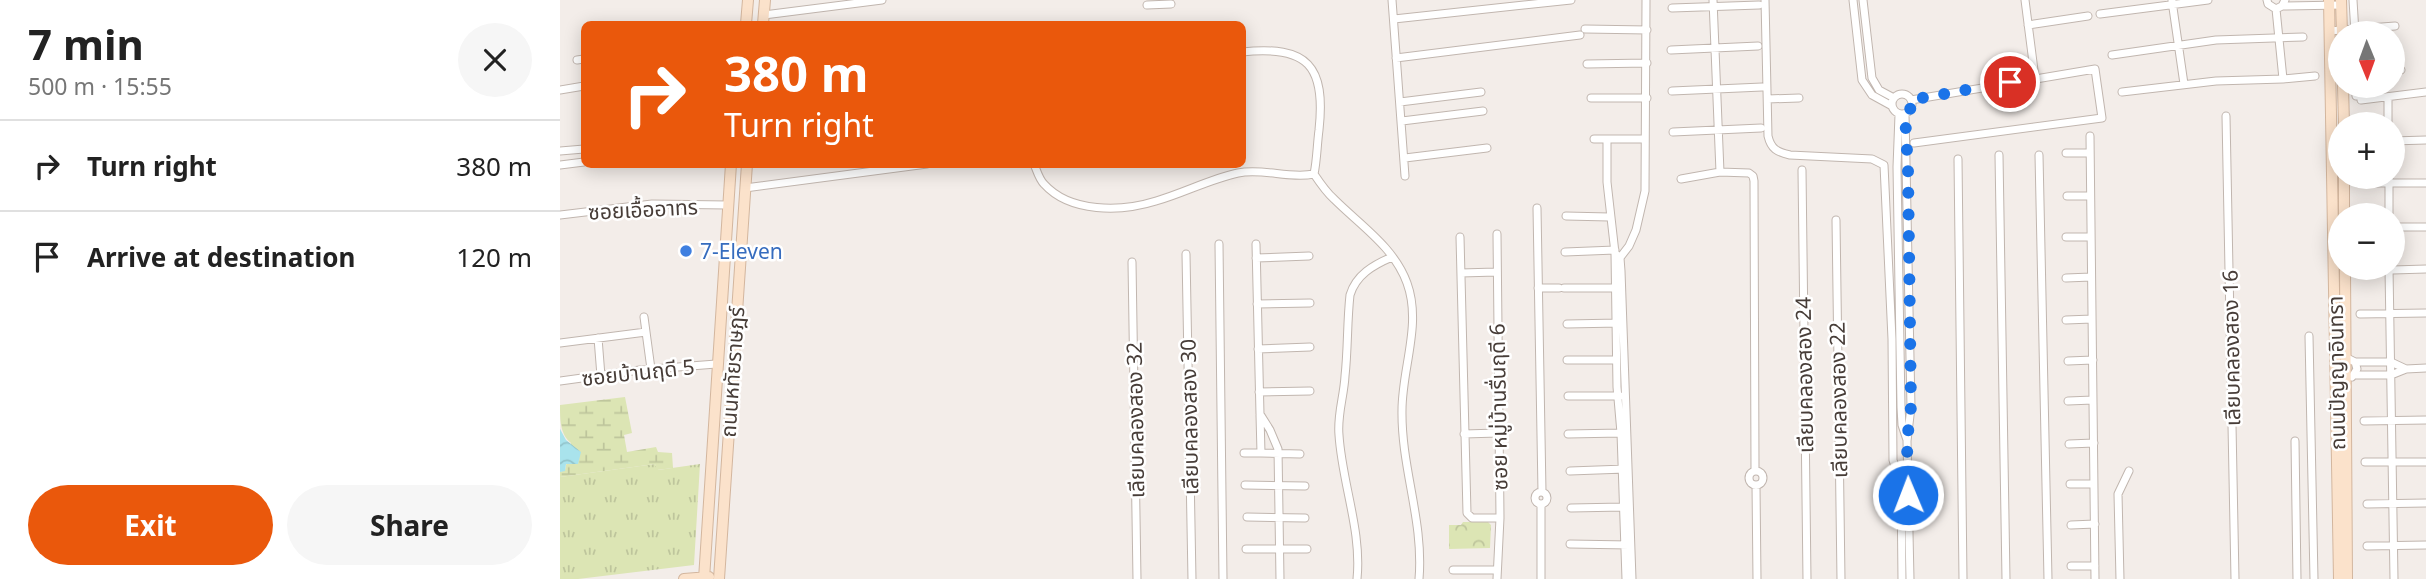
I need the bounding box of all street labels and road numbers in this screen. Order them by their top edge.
street label: ซอยเอื้ออาทร [587,192,699,226]
street label: เลียบคลองสอง 16 [2216,270,2246,426]
street label: ถนนปัญญาอินทรา [2321,296,2351,450]
street label: เลียบคลองสอง 24 [1789,297,1819,453]
street label: ถนนหทัยราษฎร์ [713,305,751,438]
street label: เลียบคลองสอง 22 [1823,322,1853,478]
street label: ซอย หมู่บ้านรื่นฤดี 6 [1483,323,1513,491]
street label: เลียบคลองสอง 30 [1174,339,1204,495]
street label: เลียบคลองสอง 32 [1120,342,1150,498]
street label: ซอยบ้านฤดี 5 [580,352,696,392]

